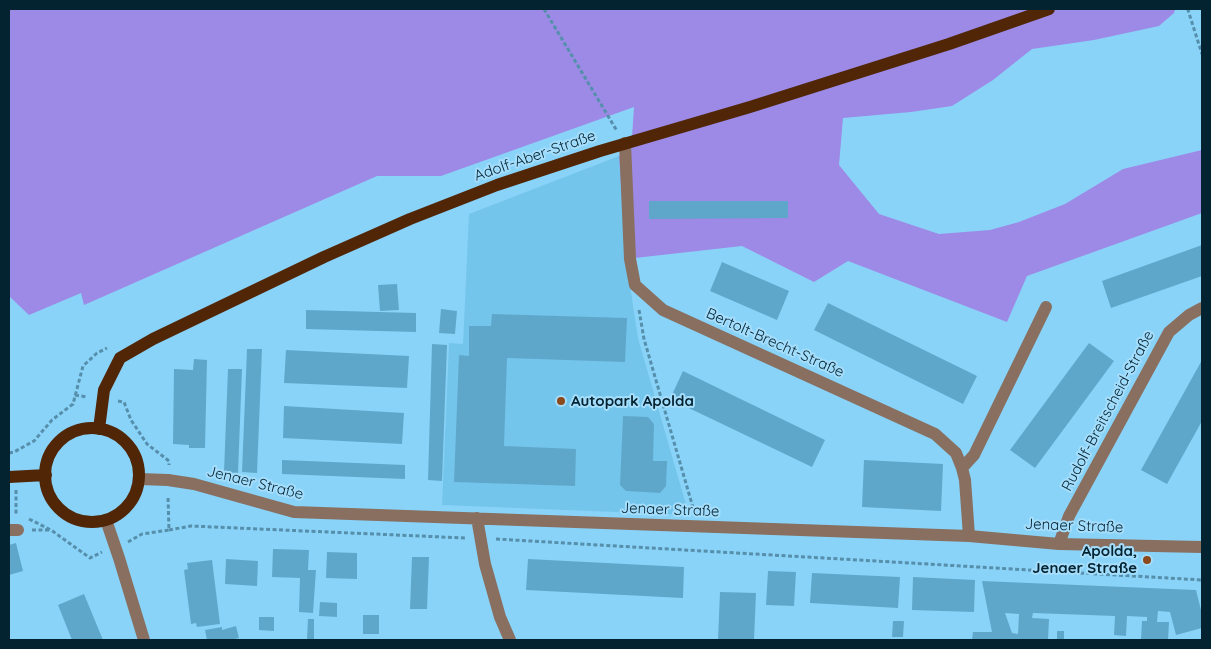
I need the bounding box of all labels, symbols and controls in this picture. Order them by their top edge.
street label: Adolf-Aber-Straße [472,127,598,185]
street label: Bertolt-Brecht-Straße [703,304,847,382]
street label: Rudolf-Breitscheid-Straße [1058,328,1158,494]
place label: Autopark Apolda [571,392,694,410]
marker: Autopark Apolda [555,395,567,407]
street label: Jenaer Straße [205,462,305,504]
street label: Jenaer Straße [620,499,720,521]
street label: Jenaer Straße [1024,515,1124,537]
place label: Apolda, Jenaer Straße [1032,542,1137,577]
marker: Apolda, Jenaer Straße [1141,554,1153,566]

